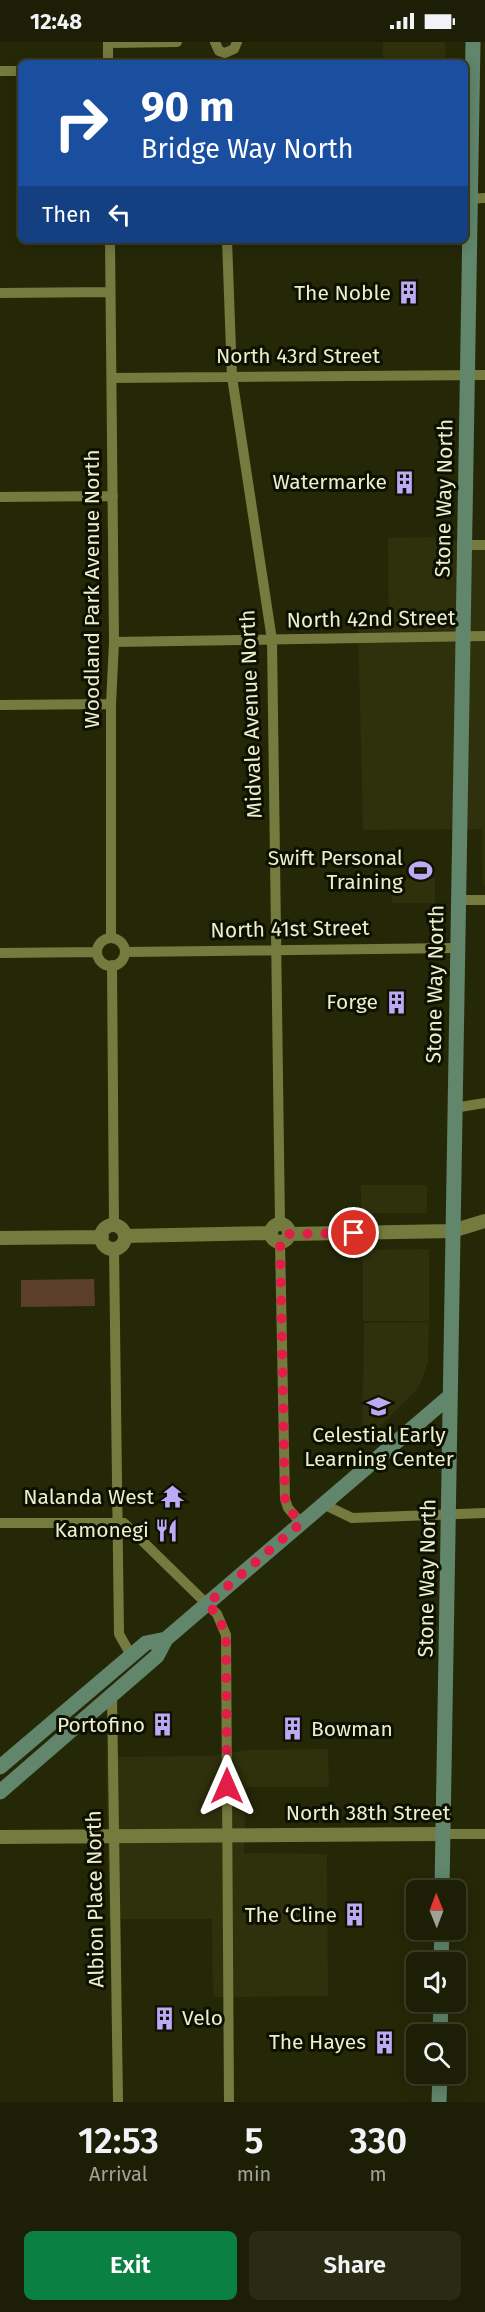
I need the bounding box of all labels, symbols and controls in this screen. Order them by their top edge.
text: 12:48 [30,8,82,35]
text: 90 m [141,82,235,132]
icon: right [42,84,120,162]
text: Bridge Way North [141,133,354,165]
icon: left [103,198,136,231]
text: Then [42,201,91,228]
place label: The Noble [294,280,391,306]
building icon: The Noble [396,280,422,306]
street label: North 43rd Street [216,343,380,369]
street label: Stone Way North [430,418,458,578]
street label: Woodland Park Avenue North [79,450,105,728]
place label: Watermarke [273,469,387,495]
building icon: Watermarke [392,469,418,495]
street label: North 42nd Street [286,605,456,633]
street label: Midvale Avenue North [234,609,268,819]
place label: Swift Personal Training [268,845,403,895]
sports icon: Swift Personal Training [408,857,434,883]
street label: Stone Way North [421,904,449,1064]
street label: North 41st Street [210,915,370,943]
place label: Forge [326,989,378,1015]
building icon: Forge [383,989,409,1015]
pin [328,1207,379,1258]
icon: arrive [337,1216,370,1249]
school or university icon: Celestial Early Learning Center [366,1394,392,1420]
place label: Celestial Early Learning Center [304,1422,454,1472]
place label: Nalanda West [23,1484,154,1510]
temple icon: Nalanda West [159,1484,185,1510]
street label: Stone Way North [413,1498,441,1658]
place label: Kamonegi [55,1517,149,1543]
restaurant icon: Kamonegi [154,1517,180,1543]
place label: Portofino [57,1712,145,1738]
building icon: Portofino [150,1712,176,1738]
building icon: Bowman [280,1716,306,1742]
place label: Bowman [311,1716,393,1742]
position arrow [195,1754,259,1818]
street label: North 38th Street [286,1800,451,1826]
street label: Albion Place North [80,1810,110,1988]
north arrow [406,1880,466,1940]
map controls [406,1880,466,2084]
place label: The ‘Cline [245,1902,337,1928]
building icon: The ‘Cline [342,1902,368,1928]
button: sound [406,1952,466,2012]
building icon: Velo [151,2005,177,2031]
place label: Velo [182,2005,223,2031]
button: search [406,2024,466,2084]
place label: The Hayes [269,2029,366,2055]
building icon: The Hayes [371,2029,397,2055]
text: 12:53 [78,2119,159,2163]
text: 5 [245,2119,263,2163]
text: 330 [349,2119,407,2163]
text: Arrival [89,2162,148,2186]
text: min [237,2162,271,2186]
text: m [370,2162,387,2186]
button: Exit [24,2231,237,2300]
button: Share [249,2231,461,2300]

